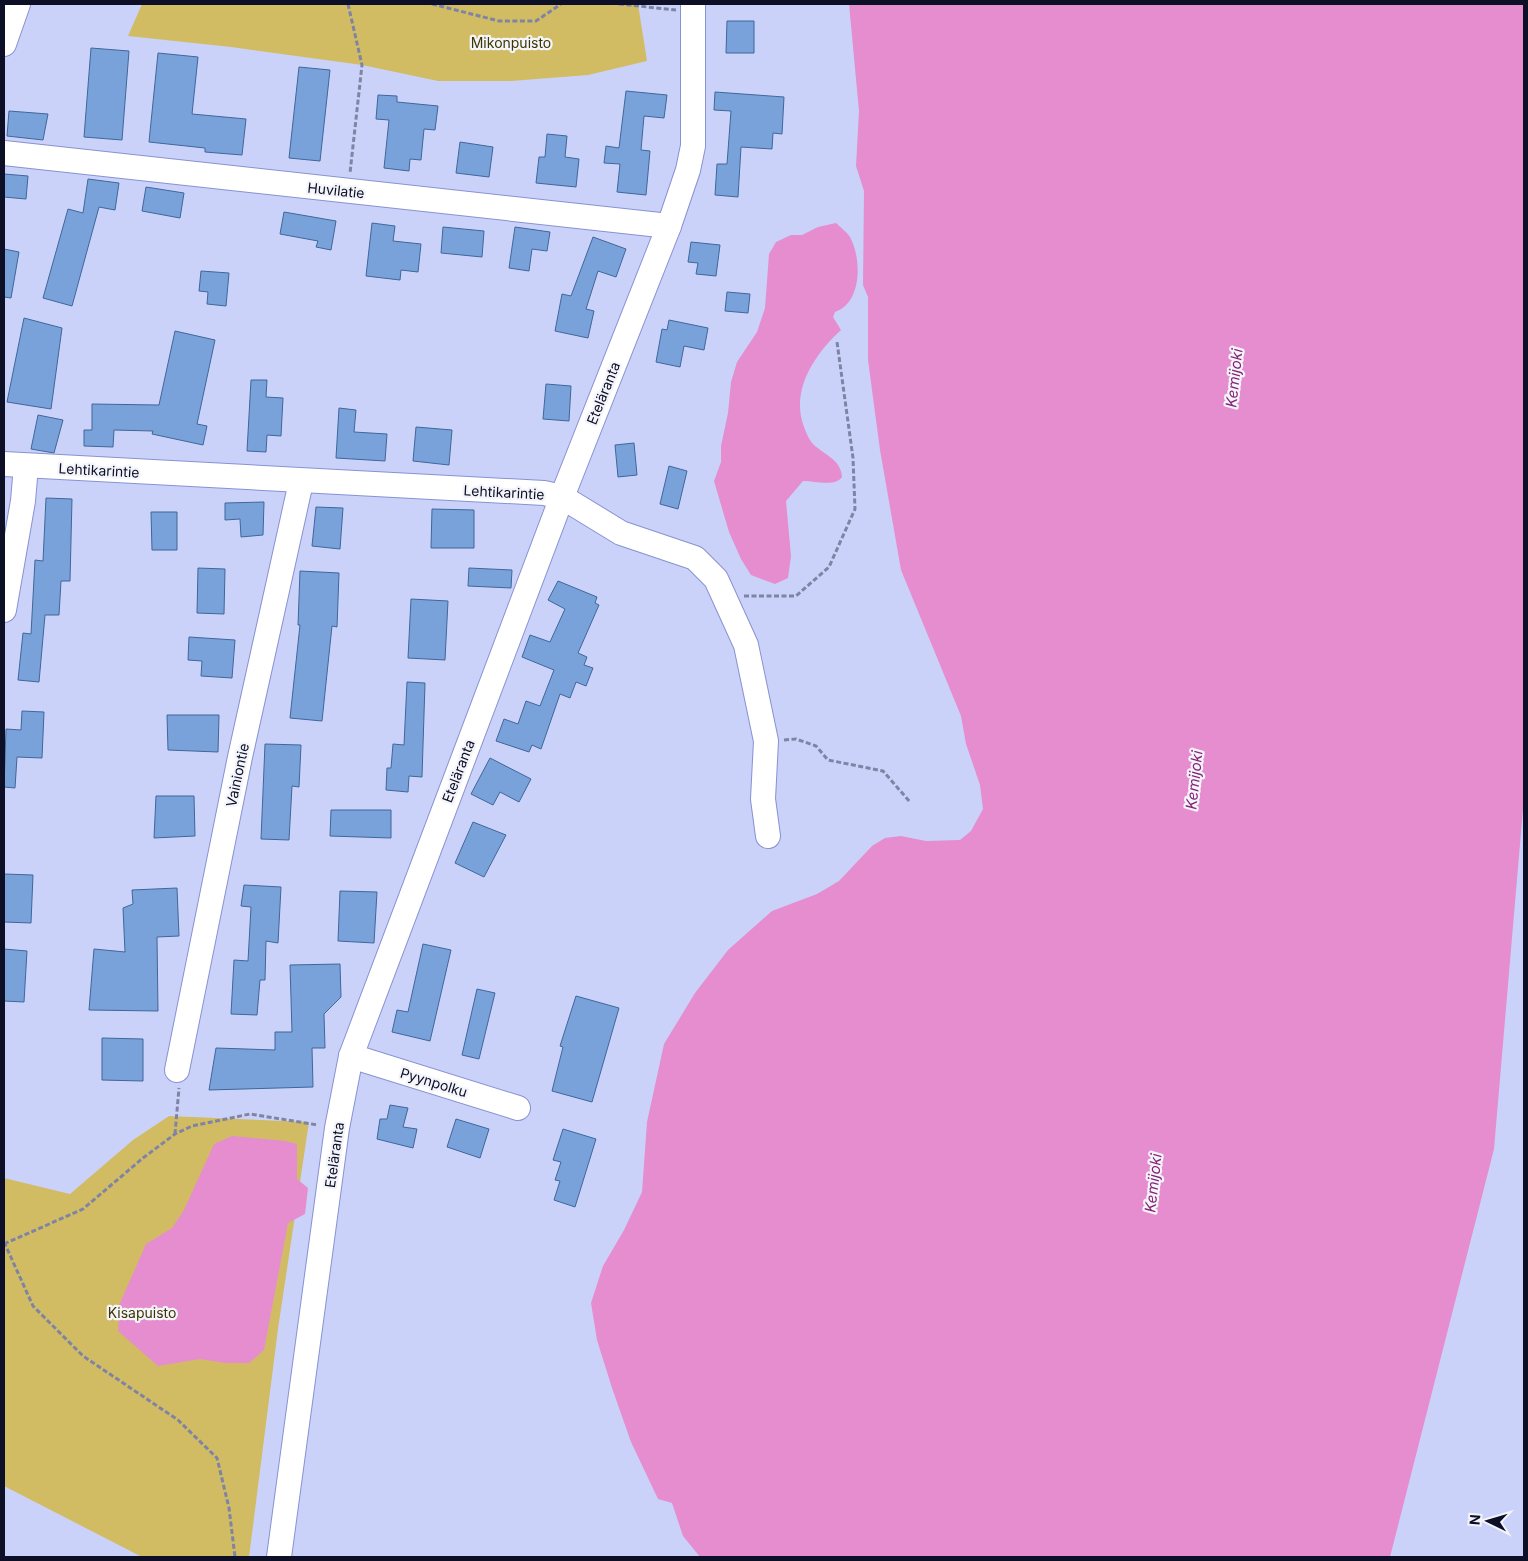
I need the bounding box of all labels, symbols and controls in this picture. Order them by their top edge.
park label: Mikonpuisto [471,34,551,51]
street label: Huvilatie [307,179,365,201]
water label: Kemijoki [1221,347,1247,409]
street label: Eteläranta [583,359,623,427]
street label: Lehtikarintie [58,459,140,481]
street label: Lehtikarintie [463,481,545,503]
street label: Eteläranta [438,737,478,805]
street label: Vainiontie [222,742,252,808]
water label: Kemijoki [1181,749,1207,811]
street label: Pyynpolku [398,1064,470,1100]
street label: Eteläranta [321,1121,347,1189]
water label: Kemijoki [1140,1152,1166,1214]
park label: Kisapuisto [108,1304,176,1321]
north arrow [1463,1496,1513,1546]
text: N [1466,1514,1483,1526]

